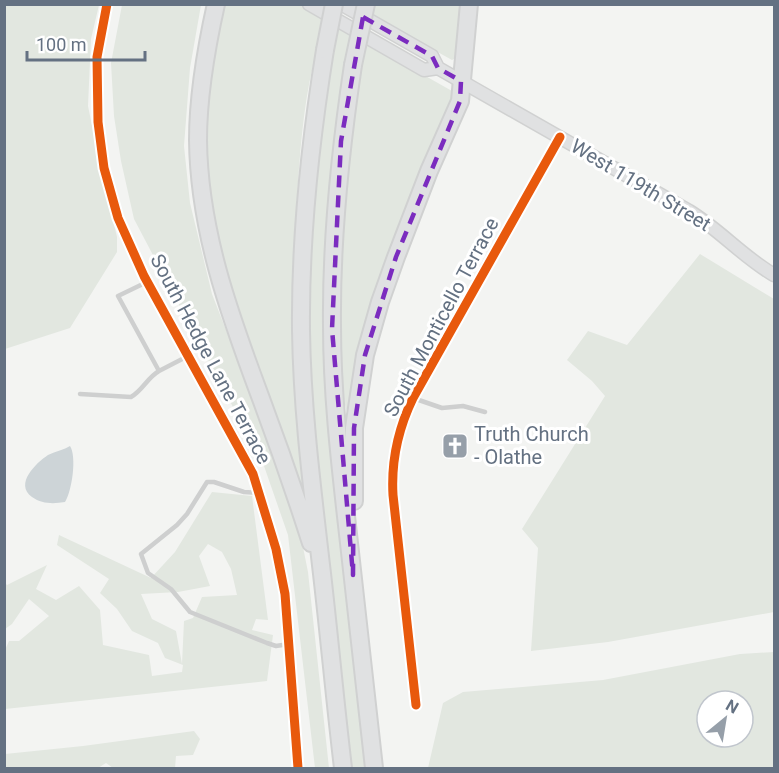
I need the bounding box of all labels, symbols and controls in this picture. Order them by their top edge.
scale bar [27,24,146,62]
text: 100 m [36,34,87,55]
street label: West 119th Street [567,134,715,236]
street label: South Monticello Terrace [378,214,504,420]
street label: South Hedge Lane Terrace [145,250,277,468]
place label: Truth Church - Olathe [474,422,589,469]
church icon: Truth Church - Olathe [440,431,470,461]
north arrow [695,689,755,749]
text: N [723,695,742,717]

